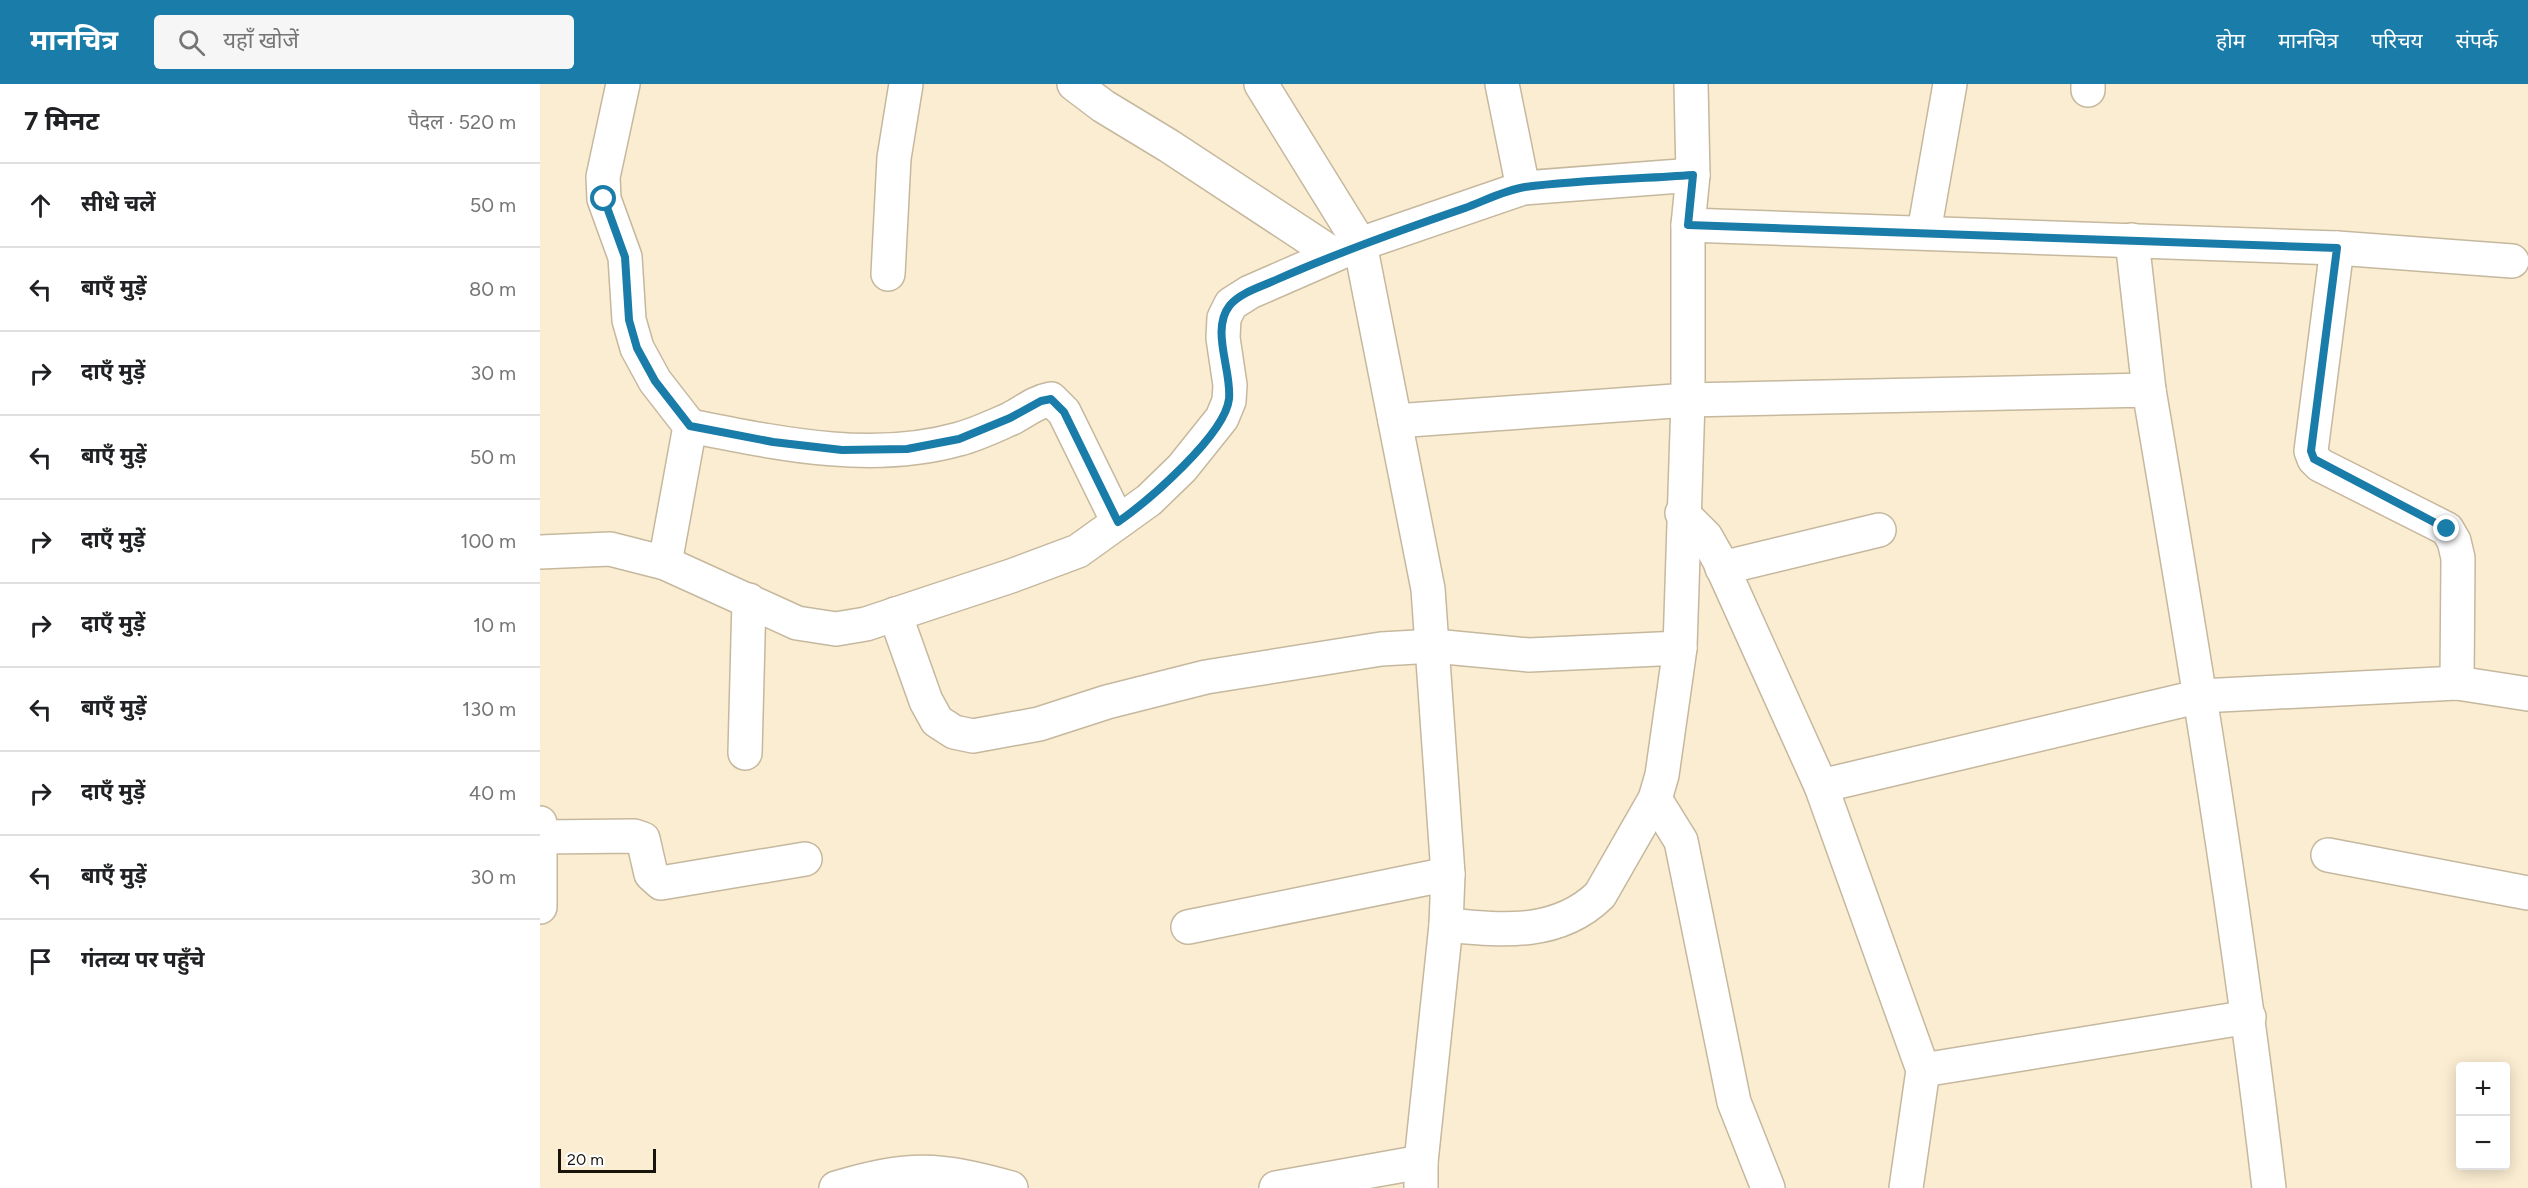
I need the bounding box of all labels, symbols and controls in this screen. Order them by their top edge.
search box [154,15,574,69]
text: मानचित्र [30,23,118,57]
icon: search [175,26,208,59]
text: यहाँ खोजें [223,27,299,54]
text: होम [2216,28,2245,53]
text: मानचित्र [2278,28,2338,53]
text: परिचय [2371,28,2423,53]
text: संपर्क [2456,28,2498,53]
text: 7 मिनट [24,105,99,137]
text: पैदल · 520 m [408,110,516,134]
route start [590,185,616,211]
icon: ahead [24,189,57,222]
text: सीधे चलें [81,190,156,217]
text: 50 m [470,193,516,217]
icon: left [24,273,57,306]
text: बाएँ मुड़ें [81,274,147,301]
text: 80 m [469,277,516,301]
icon: right [24,357,57,390]
text: दाएँ मुड़ें [81,358,145,385]
text: 30 m [470,361,516,385]
icon: left [24,441,57,474]
text: बाएँ मुड़ें [81,442,147,469]
text: 50 m [470,445,516,469]
route end [2433,515,2459,541]
icon: right [24,525,57,558]
text: दाएँ मुड़ें [81,526,145,553]
text: 100 m [460,529,516,553]
icon: right [24,609,57,642]
text: दाएँ मुड़ें [81,610,145,637]
text: 10 m [473,613,516,637]
icon: left [24,693,57,726]
text: बाएँ मुड़ें [81,694,147,721]
text: 130 m [462,697,516,721]
icon: right [24,777,57,810]
text: दाएँ मुड़ें [81,778,145,805]
text: 40 m [469,781,516,805]
icon: left [24,861,57,894]
text: बाएँ मुड़ें [81,862,147,889]
text: 30 m [470,865,516,889]
icon: arrive [24,945,57,978]
text: गंतव्य पर पहुँचे [81,946,205,973]
map controls [2456,1062,2510,1170]
button: + [2456,1062,2510,1116]
button: − [2456,1116,2510,1170]
scale bar [558,1146,656,1174]
text: 20 m [567,1150,604,1169]

